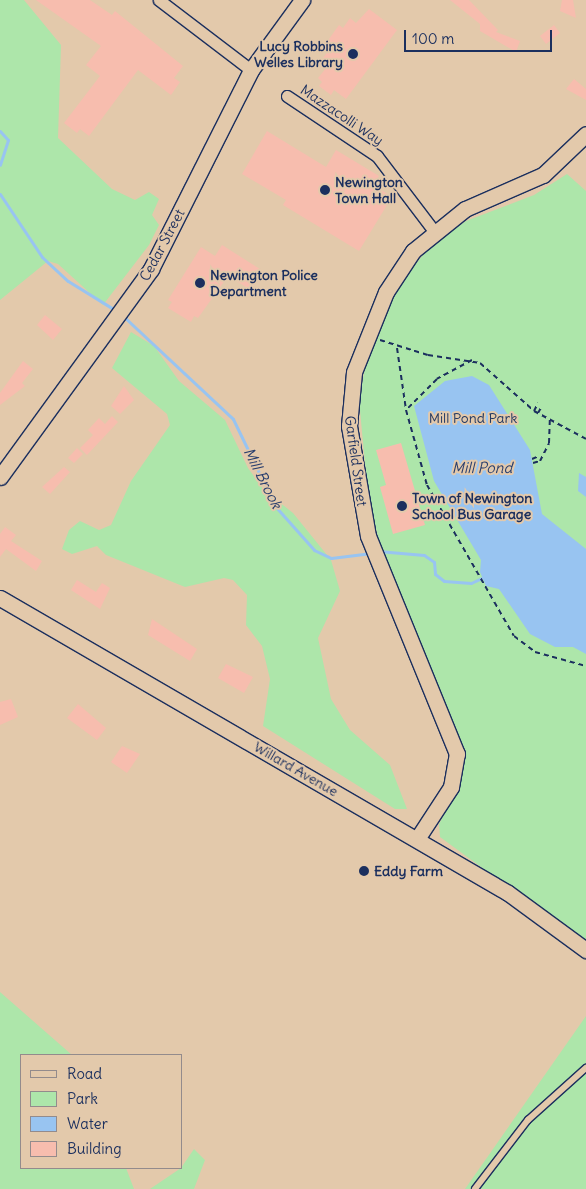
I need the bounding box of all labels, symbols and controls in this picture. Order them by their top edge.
scale bar [406,20,554,52]
text: 100 m [412,29,454,48]
place label: Lucy Robbins Welles Library [254,38,343,70]
marker: Lucy Robbins Welles Library [347,48,359,60]
street label: Mazzacolli Way [297,81,387,149]
place label: Newington Town Hall [335,174,403,206]
marker: Newington Town Hall [319,184,331,196]
street label: Cedar Street [136,206,188,284]
place label: Newington Police Department [210,267,318,300]
marker: Newington Police Department [194,277,206,289]
park label: Mill Pond Park [429,410,517,426]
street label: Garfield Street [341,415,371,507]
water label: Mill Brook [240,444,286,512]
water label: Mill Pond [452,459,512,477]
place label: Town of Newington School Bus Garage [412,490,532,522]
marker: Town of Newington School Bus Garage [396,500,408,512]
street label: Willard Avenue [251,738,341,800]
place label: Eddy Farm [374,863,443,879]
marker: Eddy Farm [358,865,370,877]
legend [20,1054,182,1169]
text: Road [67,1064,102,1083]
text: Park [67,1089,98,1108]
text: Water [67,1114,108,1133]
text: Building [67,1139,122,1158]

